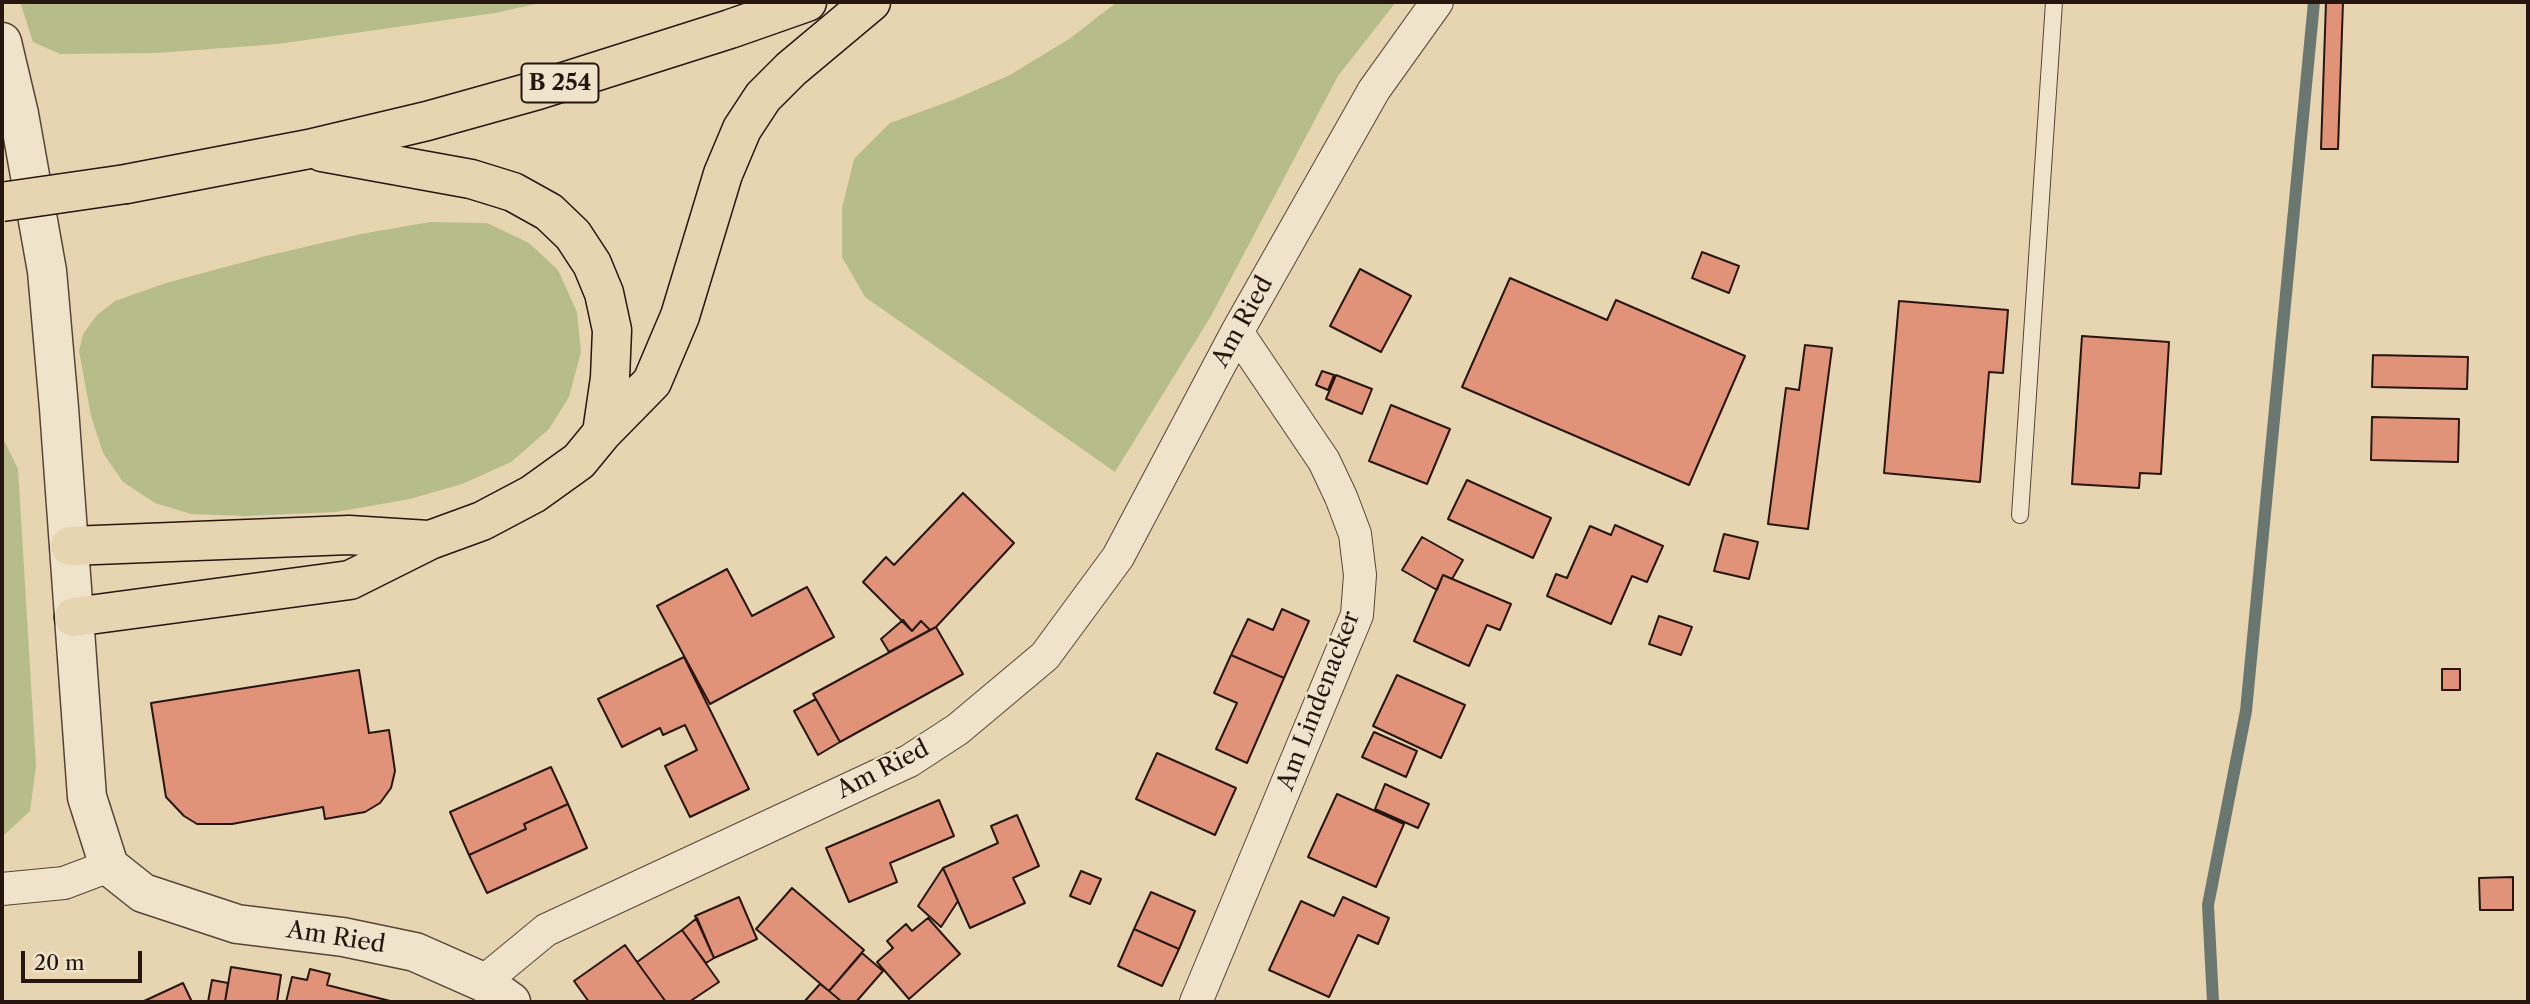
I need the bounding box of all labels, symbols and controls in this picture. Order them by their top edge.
road number: B 254 [522,64,598,102]
street label: Am Ried [1206,272,1280,372]
street label: Am Lindenacker [1272,607,1366,795]
street label: Am Ried [832,735,934,805]
street label: Am Ried [285,916,387,960]
scale bar [24,937,145,981]
text: 20 m [34,950,85,975]

